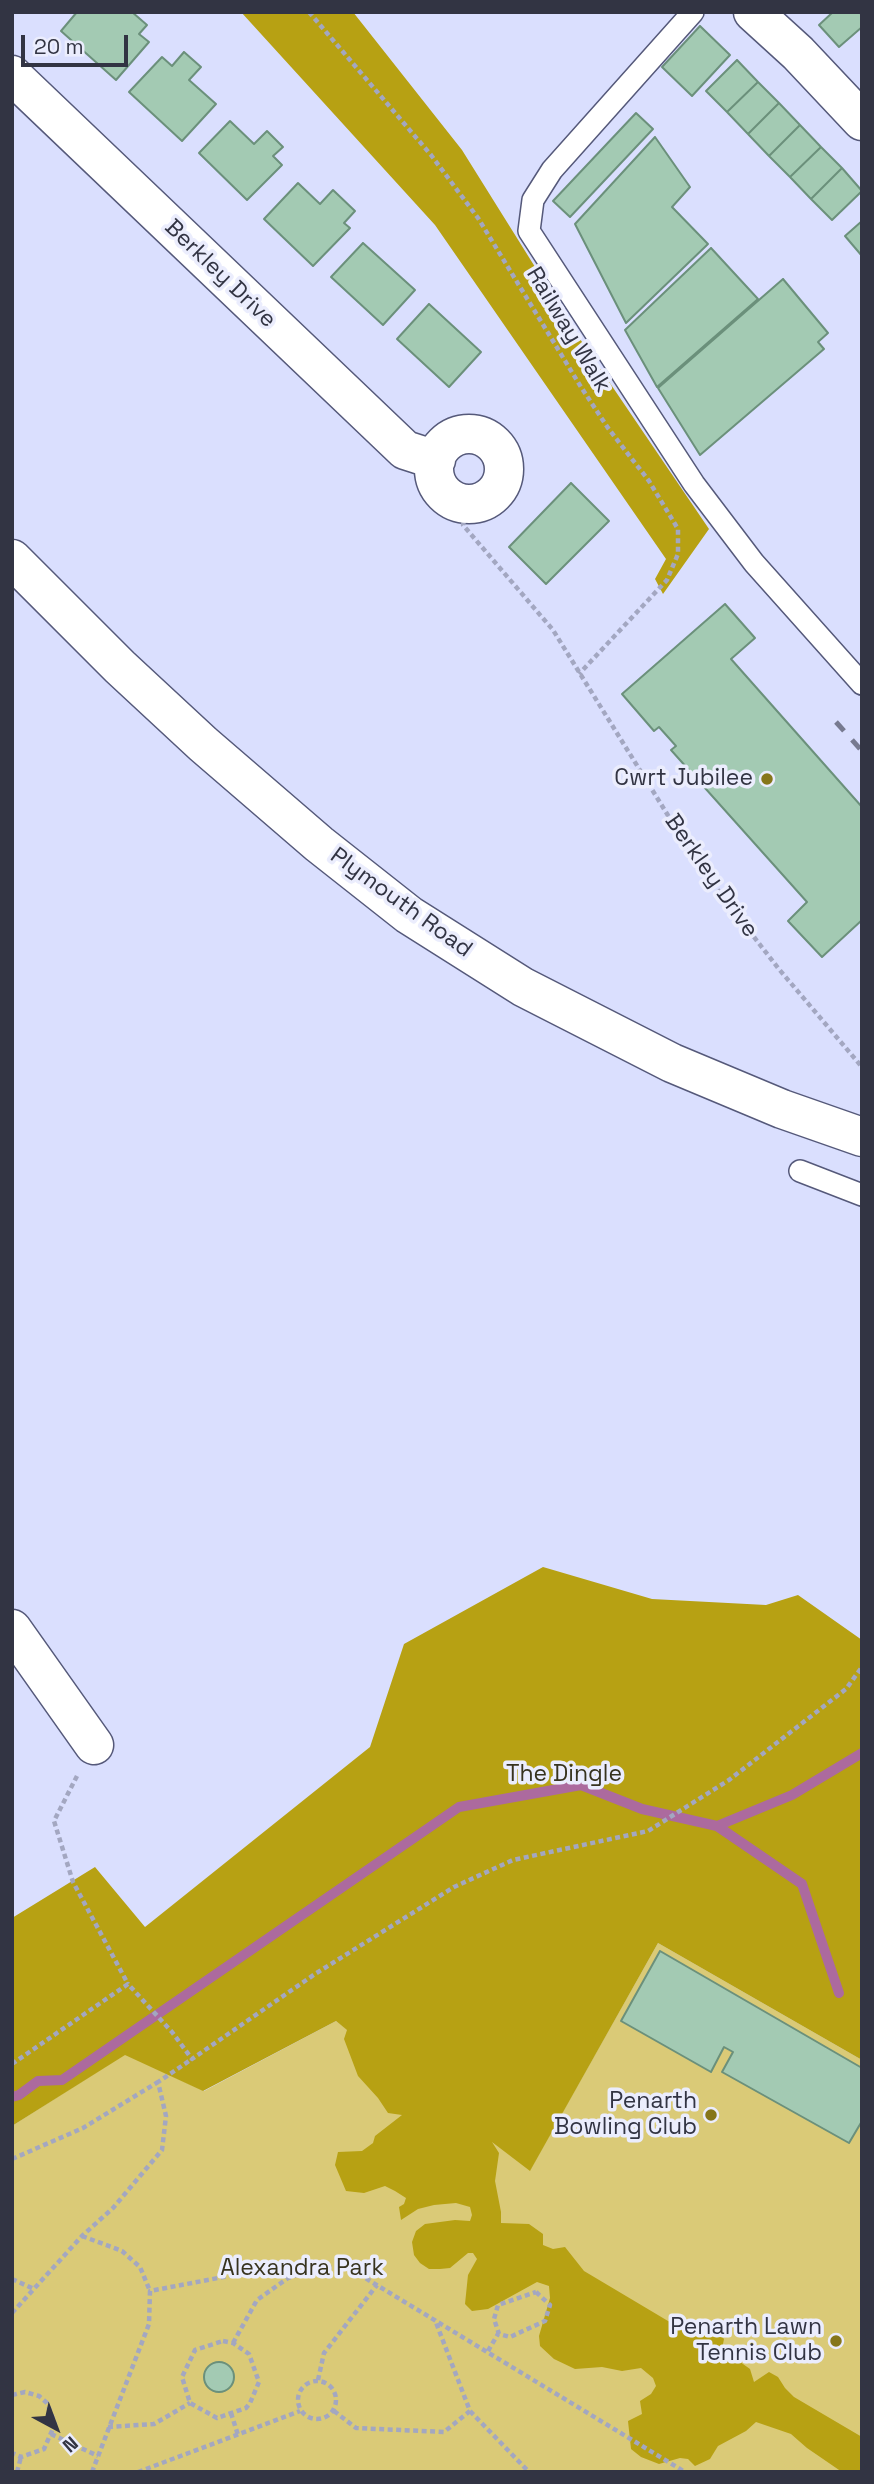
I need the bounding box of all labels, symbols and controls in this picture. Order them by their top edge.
scale bar [24,21,131,65]
text: 20 m [34,33,84,60]
street label: Berkley Drive [159,214,281,334]
street label: Railway Walk [520,262,616,398]
place label: Cwrt Jubilee [614,765,753,793]
marker: Cwrt Jubilee [759,771,775,787]
street label: Berkley Drive [658,809,764,943]
street label: Plymouth Road [325,842,477,964]
park label: The Dingle [506,1761,622,1789]
place label: Penarth Bowling Club [554,2088,697,2142]
marker: Penarth Bowling Club [703,2107,719,2123]
park label: Alexandra Park [220,2255,384,2283]
place label: Penarth Lawn Tennis Club [670,2314,822,2368]
marker: Penarth Lawn Tennis Club [828,2333,844,2349]
north arrow [21,2393,91,2463]
text: N [57,2431,83,2458]

